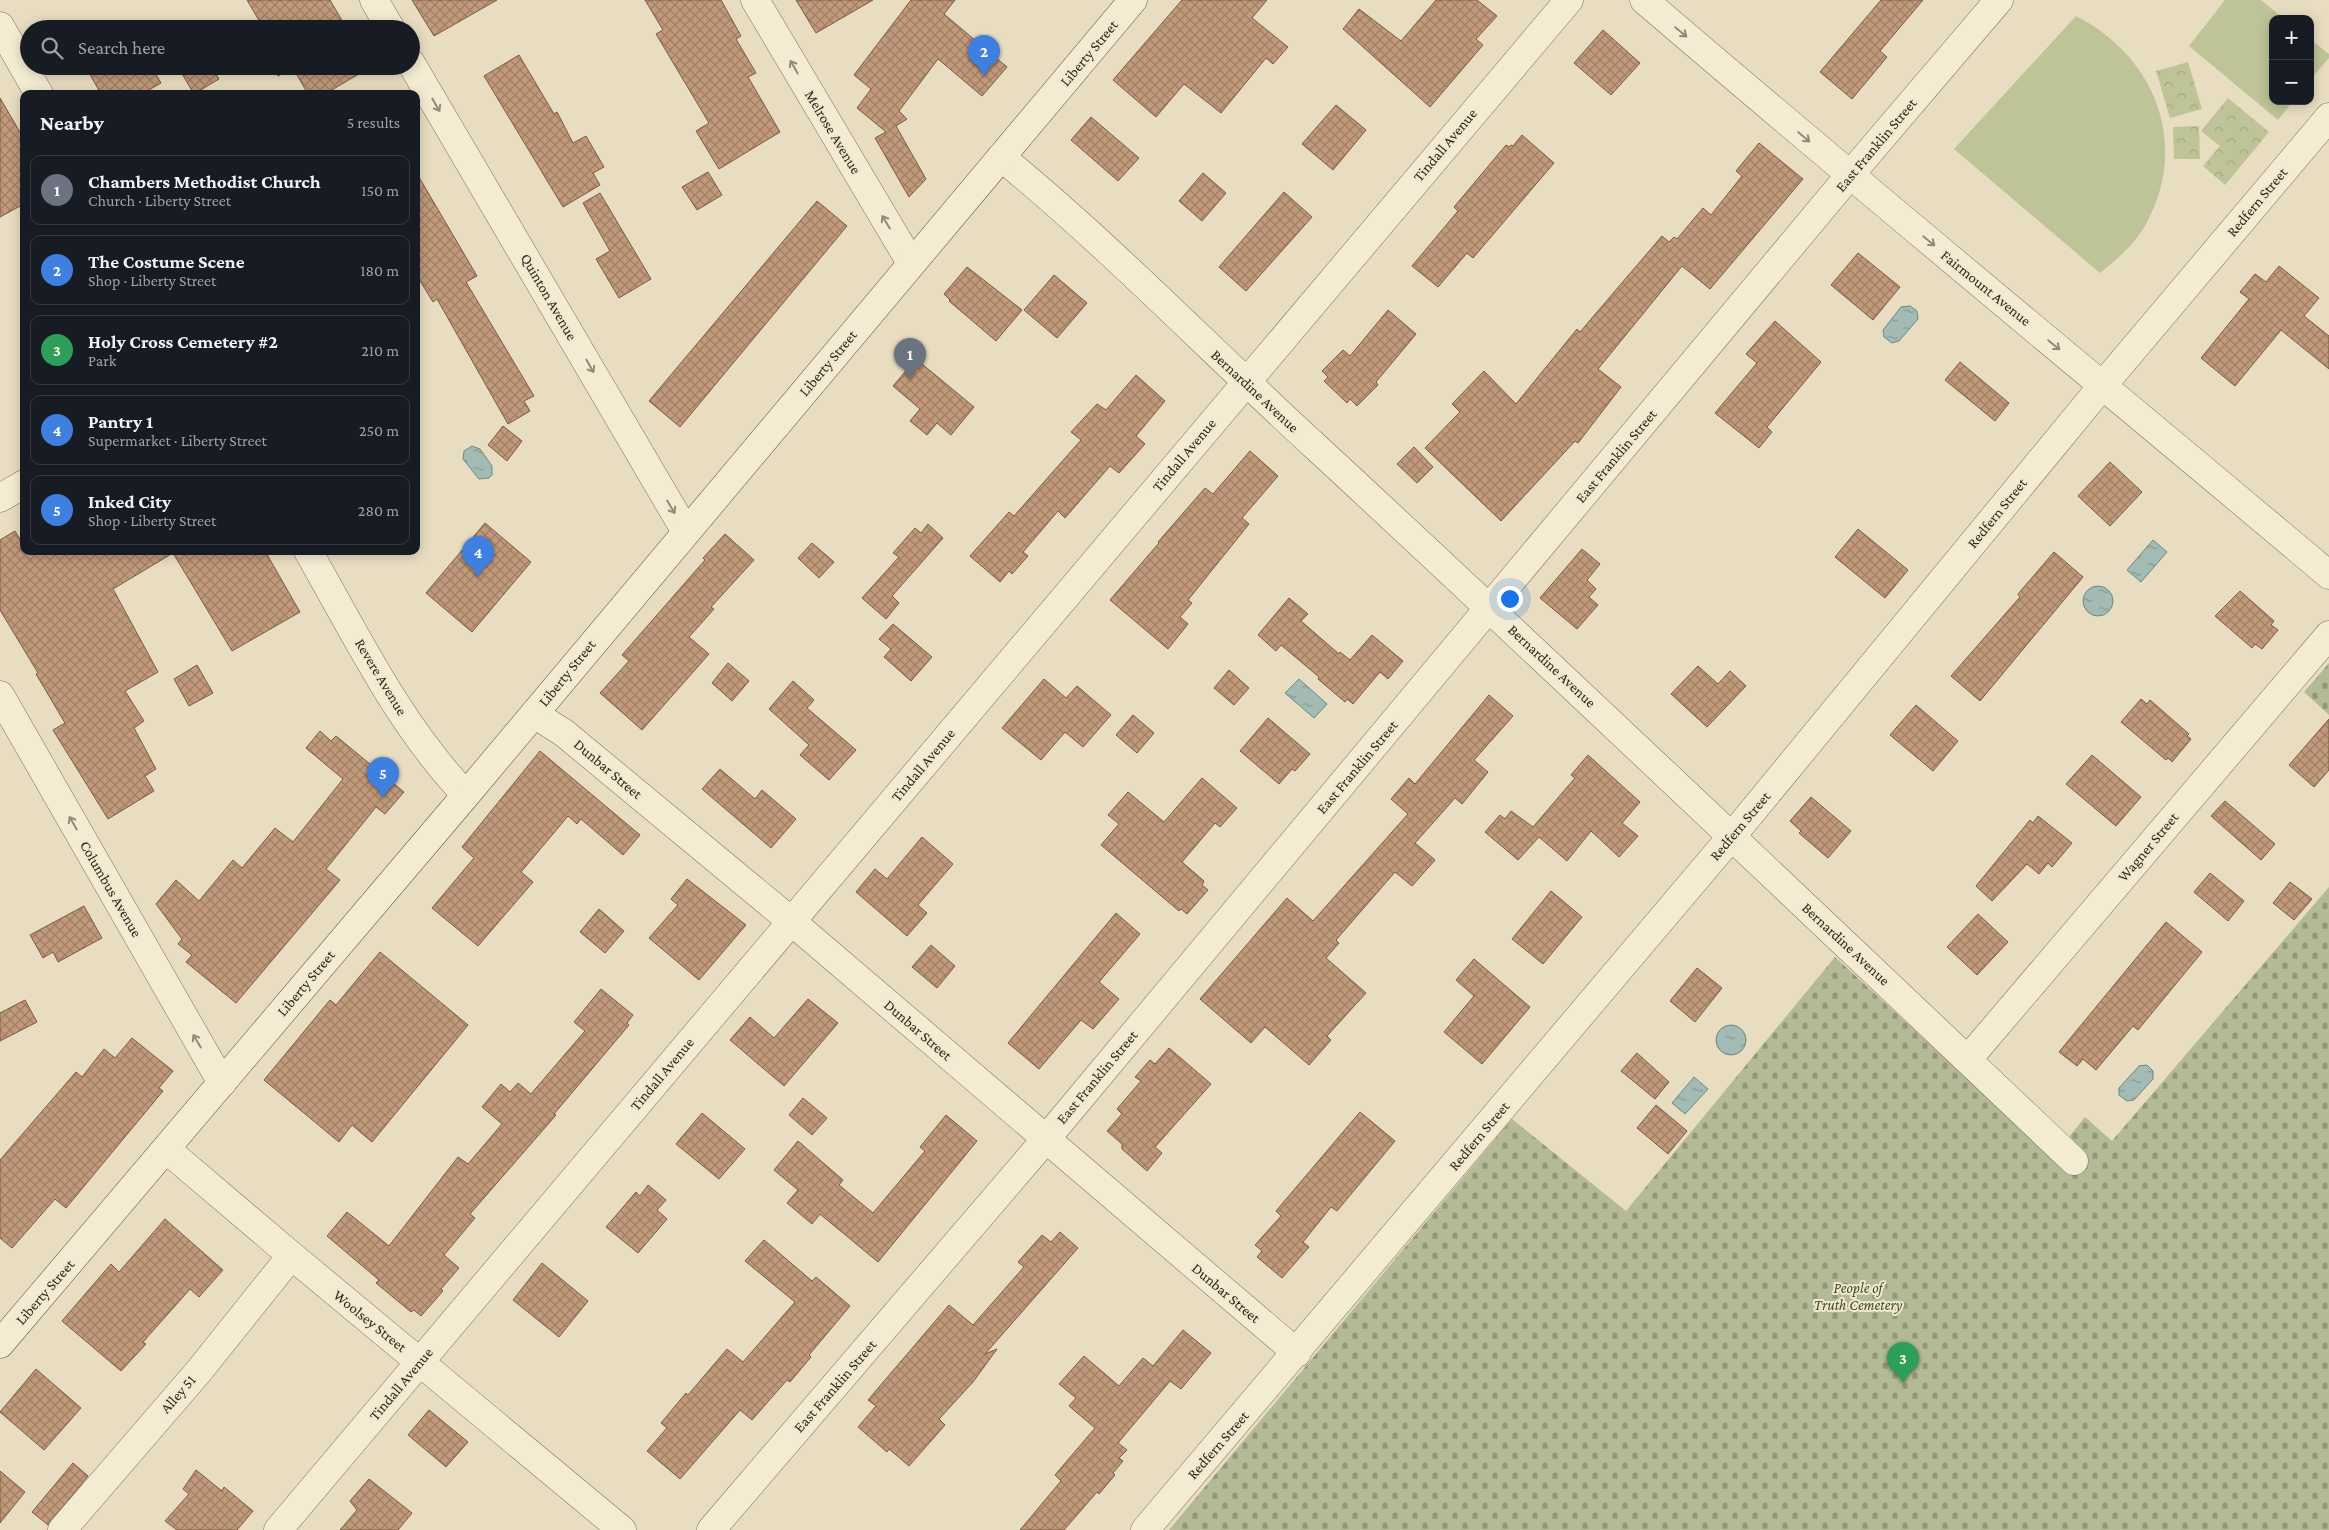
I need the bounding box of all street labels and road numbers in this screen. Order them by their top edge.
street label: Liberty Street [1057,16,1123,90]
street label: Melrose Avenue [802,87,865,177]
street label: East Franklin Street [1832,94,1920,195]
street label: Tindall Avenue [1410,105,1480,185]
street label: Redfern Street [2224,164,2291,240]
street label: Fairmount Avenue [1938,247,2034,329]
street label: Quinton Avenue [518,251,580,344]
street label: Liberty Street [796,326,862,400]
street label: Bernardine Avenue [1208,346,1302,436]
street label: East Franklin Street [1572,405,1660,506]
street label: Tindall Avenue [1149,415,1219,495]
street label: Redfern Street [1964,474,2031,551]
street label: Bernardine Avenue [1505,621,1599,711]
street label: Revere Avenue [352,636,410,719]
street label: Liberty Street [535,636,600,710]
street label: East Franklin Street [1313,716,1401,817]
street label: Tindall Avenue [888,725,958,805]
street label: Dunbar Street [571,736,646,803]
street label: Redfern Street [1707,788,1774,864]
street label: Wagner Street [2114,808,2183,885]
street label: Columbus Avenue [77,838,145,940]
street label: Bernardine Avenue [1799,899,1893,989]
street label: Liberty Street [274,946,340,1020]
street label: Dunbar Street [881,996,956,1064]
street label: East Franklin Street [1053,1026,1141,1127]
street label: Tindall Avenue [627,1034,697,1114]
street label: Redfern Street [1446,1098,1513,1174]
street label: Liberty Street [12,1255,79,1328]
street label: Dunbar Street [1189,1260,1264,1327]
street label: Woolsey Street [330,1287,411,1357]
street label: East Franklin Street [791,1336,880,1435]
street label: Tindall Avenue [366,1344,436,1424]
street label: Alley 51 [157,1372,199,1417]
street label: Redfern Street [1184,1407,1253,1482]

